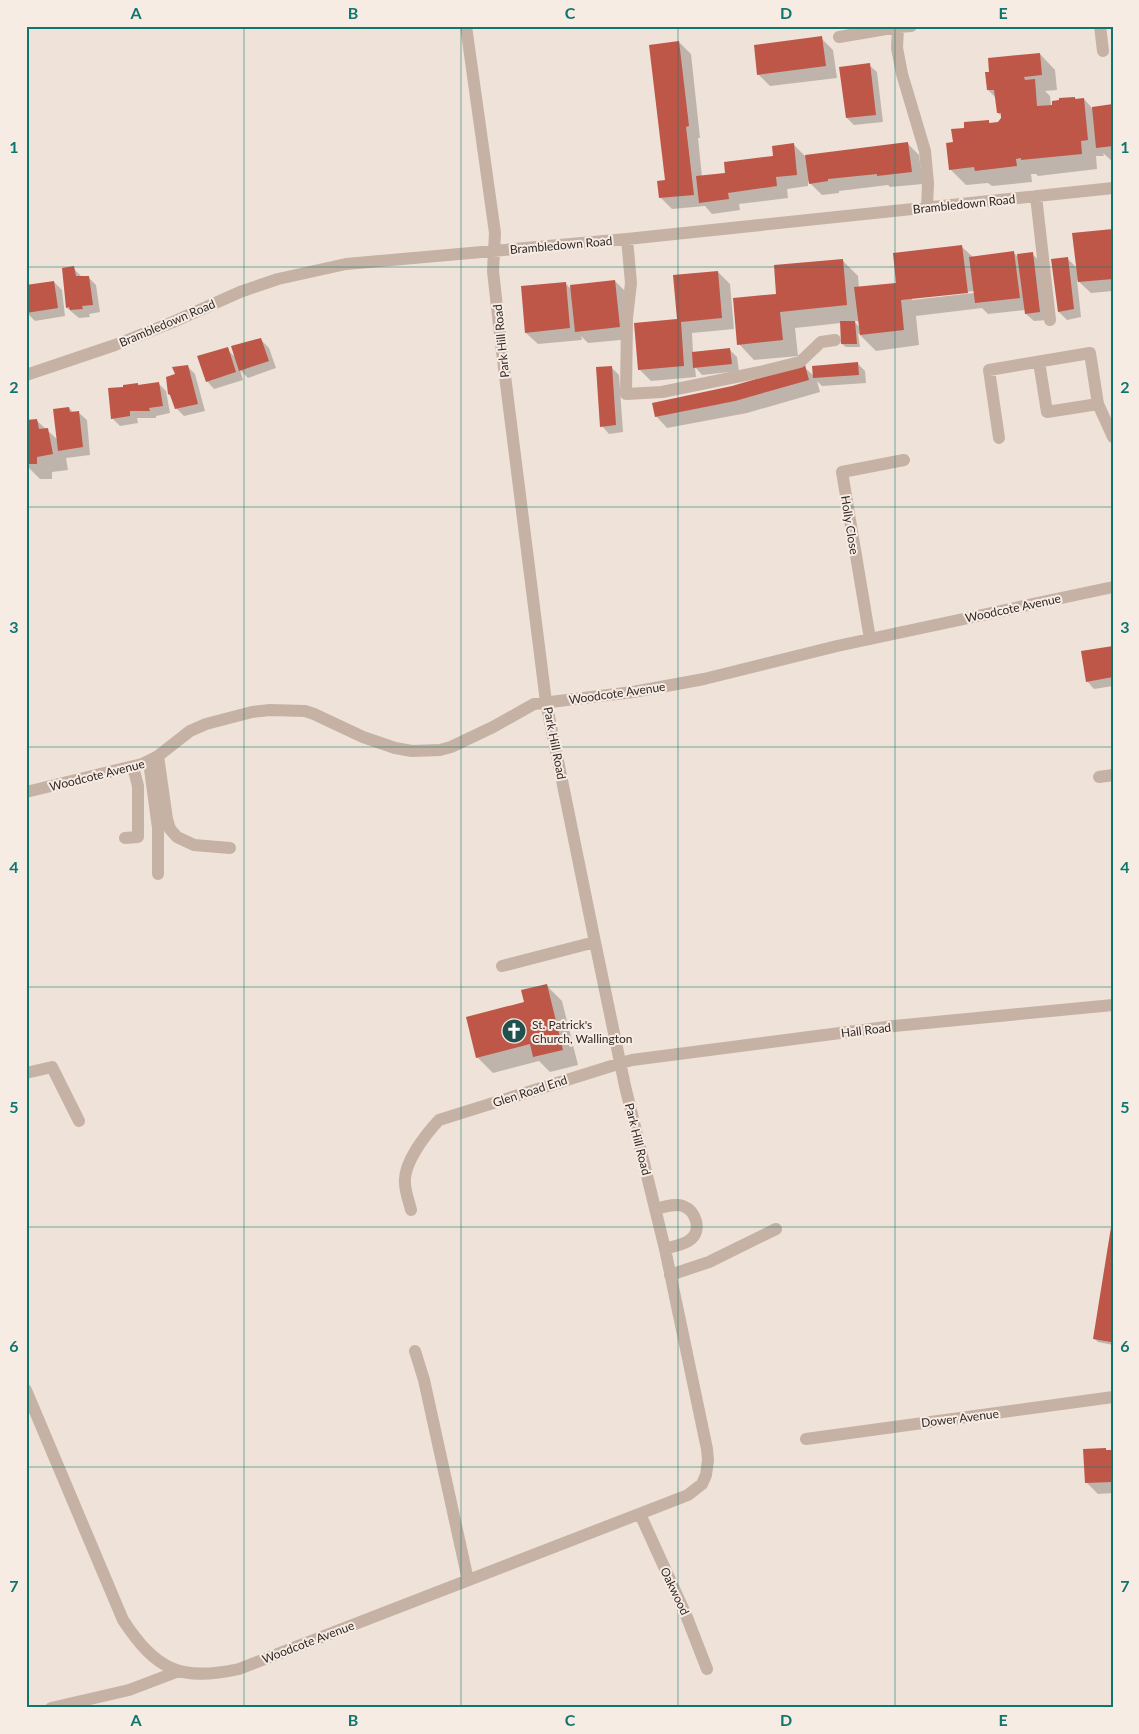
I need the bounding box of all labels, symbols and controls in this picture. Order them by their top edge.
text: A [129,3,142,22]
text: B [348,3,358,22]
text: C [565,3,576,22]
text: D [780,3,792,22]
text: E [998,3,1008,22]
text: 1 [9,137,19,156]
text: 1 [1120,137,1130,156]
street label: Brambledown Road [912,191,1016,217]
street label: Brambledown Road [509,233,613,257]
street label: Brambledown Road [117,296,217,350]
street label: Park Hill Road [490,304,512,378]
text: 2 [9,377,19,396]
text: 2 [1120,377,1130,396]
street label: Holly Close [838,494,862,556]
street label: Woodcote Avenue [964,591,1062,625]
text: 3 [9,617,19,636]
text: 3 [1120,617,1130,636]
street label: Woodcote Avenue [568,679,666,707]
street label: Park Hill Road [541,705,569,781]
street label: Woodcote Avenue [48,756,146,794]
text: 4 [9,857,19,876]
text: 4 [1120,857,1130,876]
place label: St. Patrick's Church, Wallington [532,1017,633,1046]
church icon: St. Patrick's Church, Wallington [501,1018,527,1044]
street label: Hall Road [840,1019,892,1041]
street label: Glen Road End [491,1072,569,1110]
text: 5 [9,1097,19,1116]
text: 5 [1120,1097,1130,1116]
street label: Park Hill Road [622,1101,654,1177]
text: 6 [9,1336,19,1355]
text: 6 [1120,1336,1130,1355]
street label: Dower Avenue [920,1406,1000,1430]
street label: Oakwood [657,1565,693,1617]
text: 7 [9,1576,19,1595]
text: 7 [1120,1576,1130,1595]
street label: Woodcote Avenue [260,1618,356,1666]
text: A [129,1710,142,1729]
text: B [348,1710,358,1729]
text: C [565,1710,576,1729]
text: D [780,1710,792,1729]
text: E [998,1710,1008,1729]

